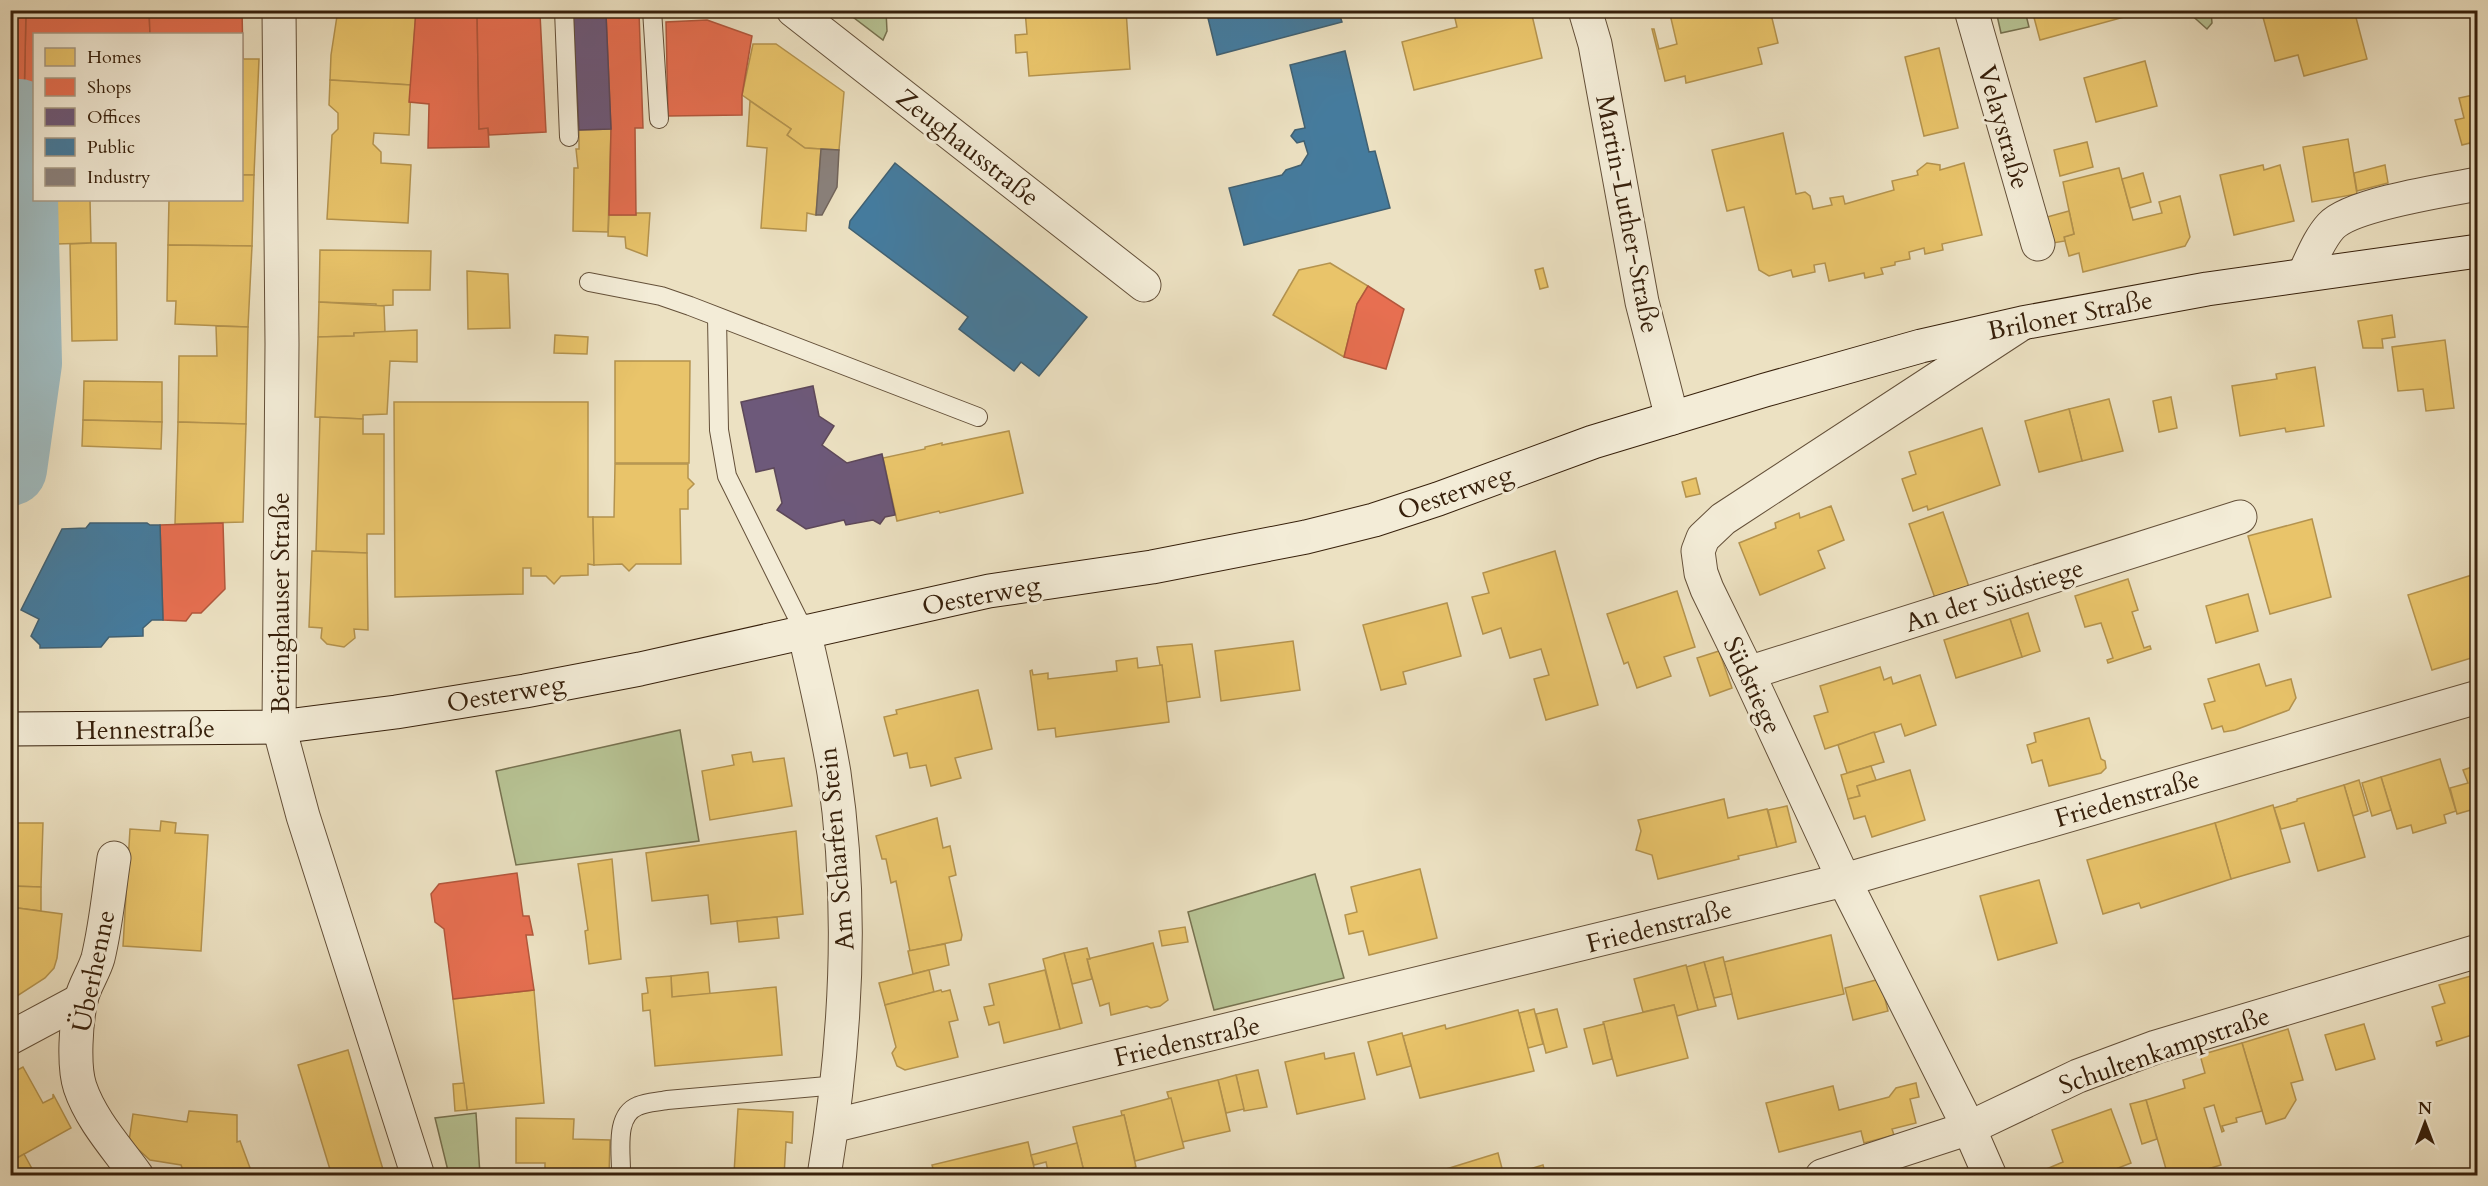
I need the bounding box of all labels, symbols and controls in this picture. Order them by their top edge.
legend [33,33,243,201]
text: Homes [87,45,141,70]
street label: Velaystraße [1969,61,2038,193]
text: Shops [87,75,131,100]
street label: Zeughausstraße [889,80,1046,214]
street label: Martin-Luther-Straße [1587,92,1668,336]
text: Offices [87,105,141,130]
text: Public [87,135,135,160]
text: Industry [87,165,151,190]
street label: Briloner Straße [1985,282,2156,349]
street label: Oesterweg [1393,456,1518,529]
street label: Beringhauser Straße [263,492,298,714]
street label: An der Südstiege [1900,550,2088,641]
street label: Oesterweg [919,567,1044,624]
street label: Südstiege [1715,631,1790,740]
street label: Oesterweg [444,666,568,721]
street label: Hennestraße [75,711,215,748]
street label: Am Scharfen Stein [810,746,863,952]
street label: Friedenstraße [2051,761,2203,836]
street label: Friedenstraße [1583,892,1736,961]
street label: Überhenne [63,907,123,1035]
street label: Schultenkampstraße [2054,998,2274,1103]
street label: Friedenstraße [1111,1008,1264,1075]
north arrow [2395,1093,2455,1153]
text: N [2418,1098,2432,1120]

